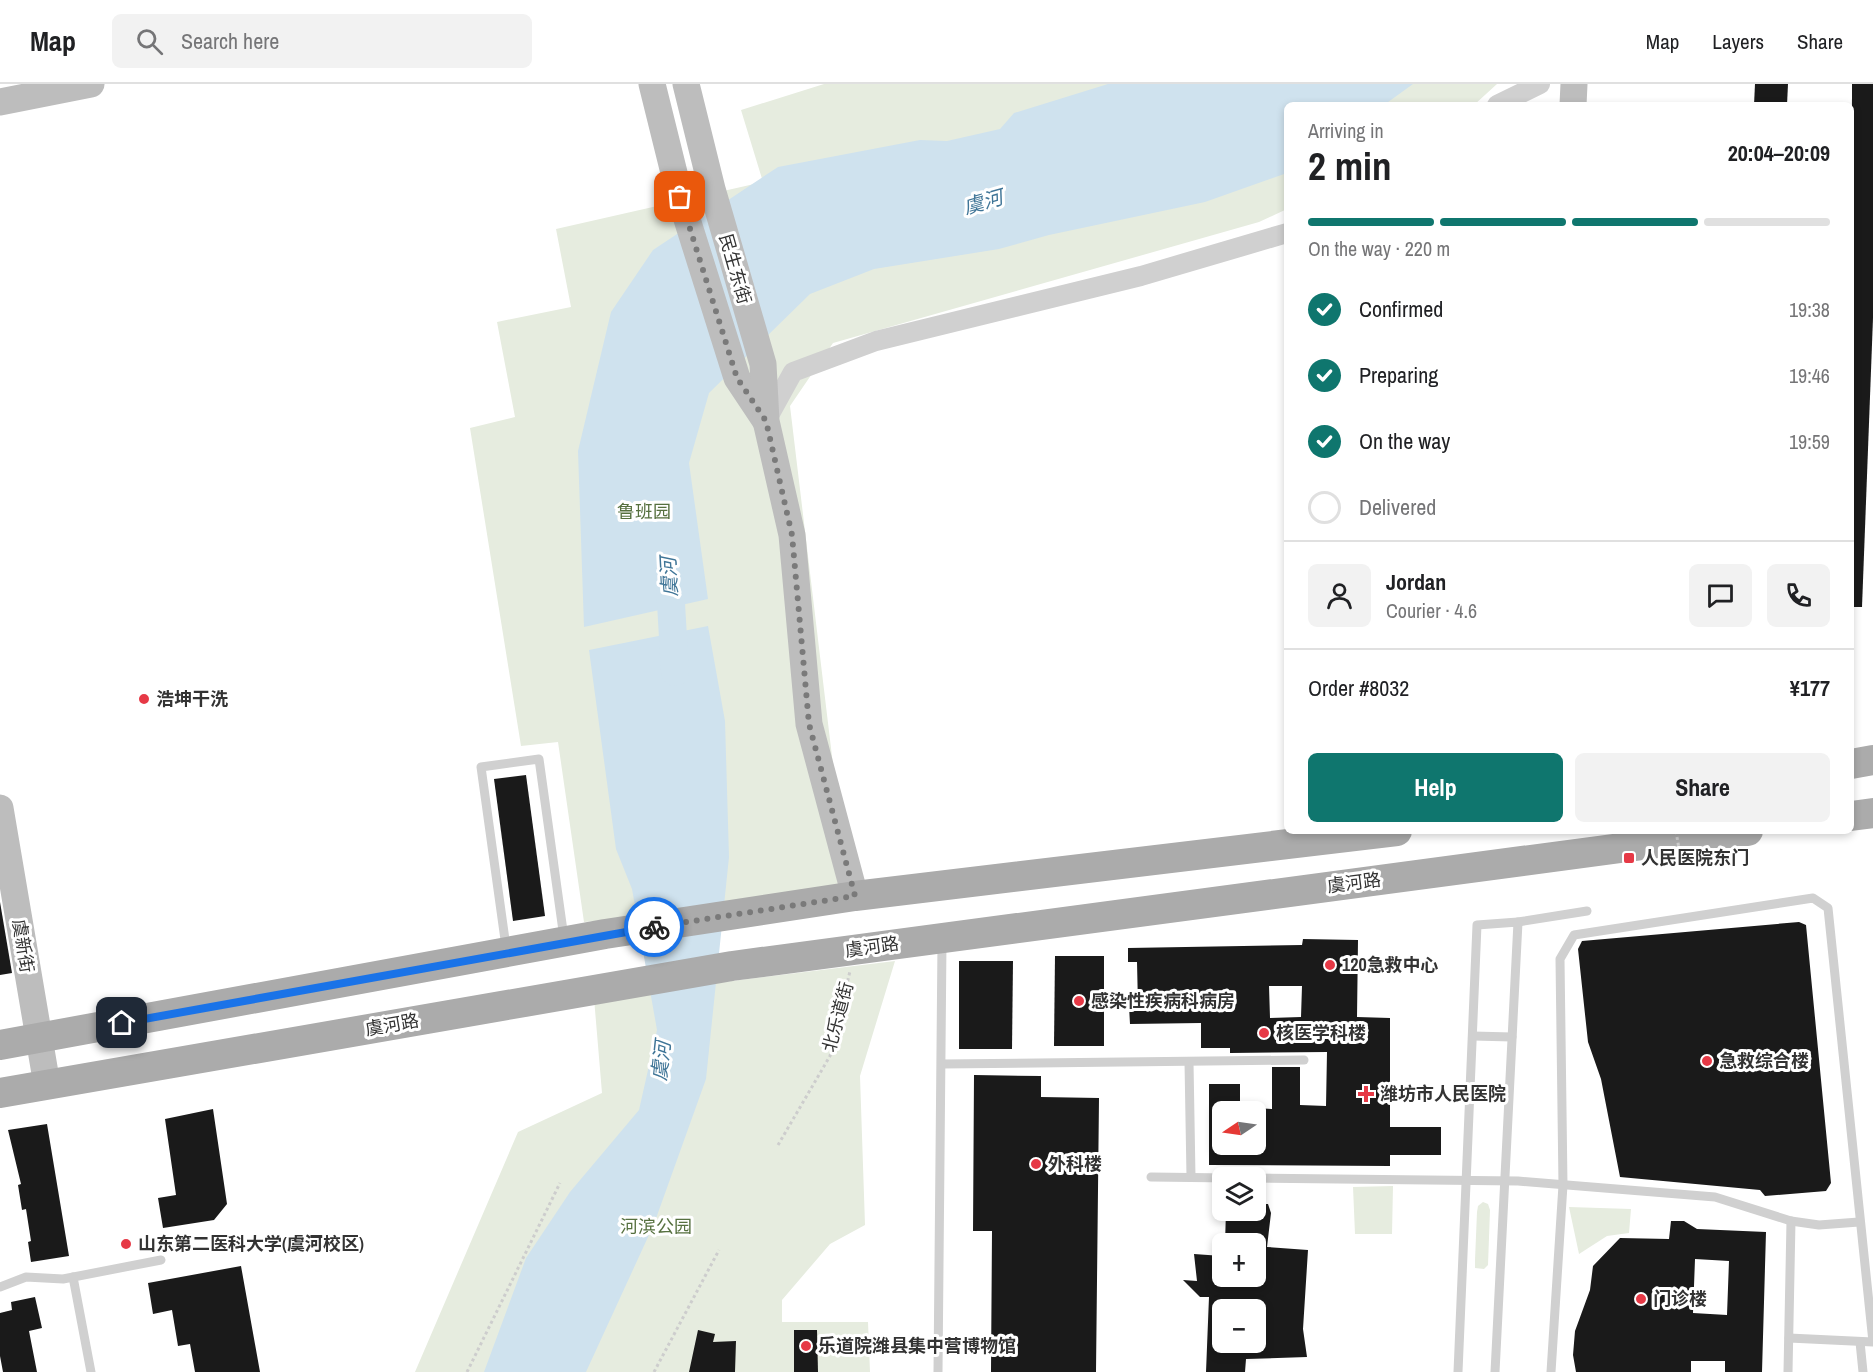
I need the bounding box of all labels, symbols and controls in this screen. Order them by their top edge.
search box [112,14,532,68]
text: Map [30,22,76,60]
icon: search [133,25,166,58]
text: Search here [181,26,279,56]
text: Map [1646,27,1679,56]
text: Layers [1712,27,1764,56]
text: Share [1797,27,1843,56]
text: Arriving in [1308,117,1384,144]
text: 20:04–20:09 [1728,138,1830,168]
text: 2 min [1308,140,1392,192]
pin [654,171,705,222]
icon: bag [663,180,696,213]
water label: 虞河 [960,182,1010,220]
street label: 民生东街 [714,231,757,307]
text: On the way · 220 m [1308,235,1450,262]
icon: check [1308,293,1341,326]
text: Confirmed [1359,294,1443,324]
text: 19:38 [1789,296,1830,323]
icon: check [1308,359,1341,392]
text: Preparing [1359,360,1438,390]
text: 19:46 [1789,362,1830,389]
icon: check [1308,425,1341,458]
text: On the way [1359,426,1450,456]
text: 19:59 [1789,428,1830,455]
text: Delivered [1359,492,1436,522]
park label: 鲁班园 [617,499,671,524]
water label: 虞河 [654,552,683,598]
button: person [1308,564,1371,627]
button: chat [1689,564,1752,627]
button: phone [1767,564,1830,627]
text: Jordan [1386,567,1446,597]
text: Courier · 4.6 [1386,597,1477,624]
text: Order #8032 [1308,673,1409,703]
text: ¥177 [1790,673,1830,703]
place label: 浩坤干洗 [156,686,228,711]
marker: 浩坤干洗 [137,692,151,706]
button: Help [1308,753,1563,822]
button: Share [1575,753,1830,822]
place label: 人民医院东门 [1641,845,1749,870]
marker: 人民医院东门 [1622,851,1636,865]
street label: 虞河路 [1326,867,1382,898]
courier [624,897,684,957]
icon: bike [638,911,671,944]
street label: 虞新街 [7,917,40,975]
street label: 虞河路 [843,930,900,963]
place label: 120急救中心 [1342,952,1439,977]
marker: 120急救中心 [1323,958,1337,972]
street label: 北乐道街 [816,979,859,1055]
place label: 感染性疾病科病房 [1091,988,1235,1013]
marker: 感染性疾病科病房 [1072,994,1086,1008]
pin [96,997,147,1048]
icon: home [105,1006,138,1039]
street label: 虞河路 [363,1008,421,1042]
place label: 核医学科楼 [1276,1020,1366,1045]
marker: 核医学科楼 [1257,1026,1271,1040]
water label: 虞河 [645,1036,676,1082]
place label: 急救综合楼 [1719,1048,1809,1073]
marker: 急救综合楼 [1700,1054,1714,1068]
place label: 潍坊市人民医院 [1380,1081,1506,1106]
marker: 潍坊市人民医院 [1357,1085,1375,1103]
north arrow [1212,1101,1266,1155]
map controls [1212,1101,1266,1353]
place label: 外科楼 [1048,1151,1102,1176]
marker: 外科楼 [1029,1157,1043,1171]
button: layers [1212,1167,1266,1221]
park label: 河滨公园 [620,1214,692,1239]
place label: 山东第二医科大学(虞河校区) [138,1231,364,1256]
button: + [1212,1233,1266,1287]
marker: 山东第二医科大学(虞河校区) [119,1237,133,1251]
place label: 门诊楼 [1653,1286,1707,1311]
marker: 门诊楼 [1634,1292,1648,1306]
button: − [1212,1299,1266,1353]
place label: 乐道院潍县集中营博物馆 [818,1333,1016,1358]
marker: 乐道院潍县集中营博物馆 [799,1339,813,1353]

